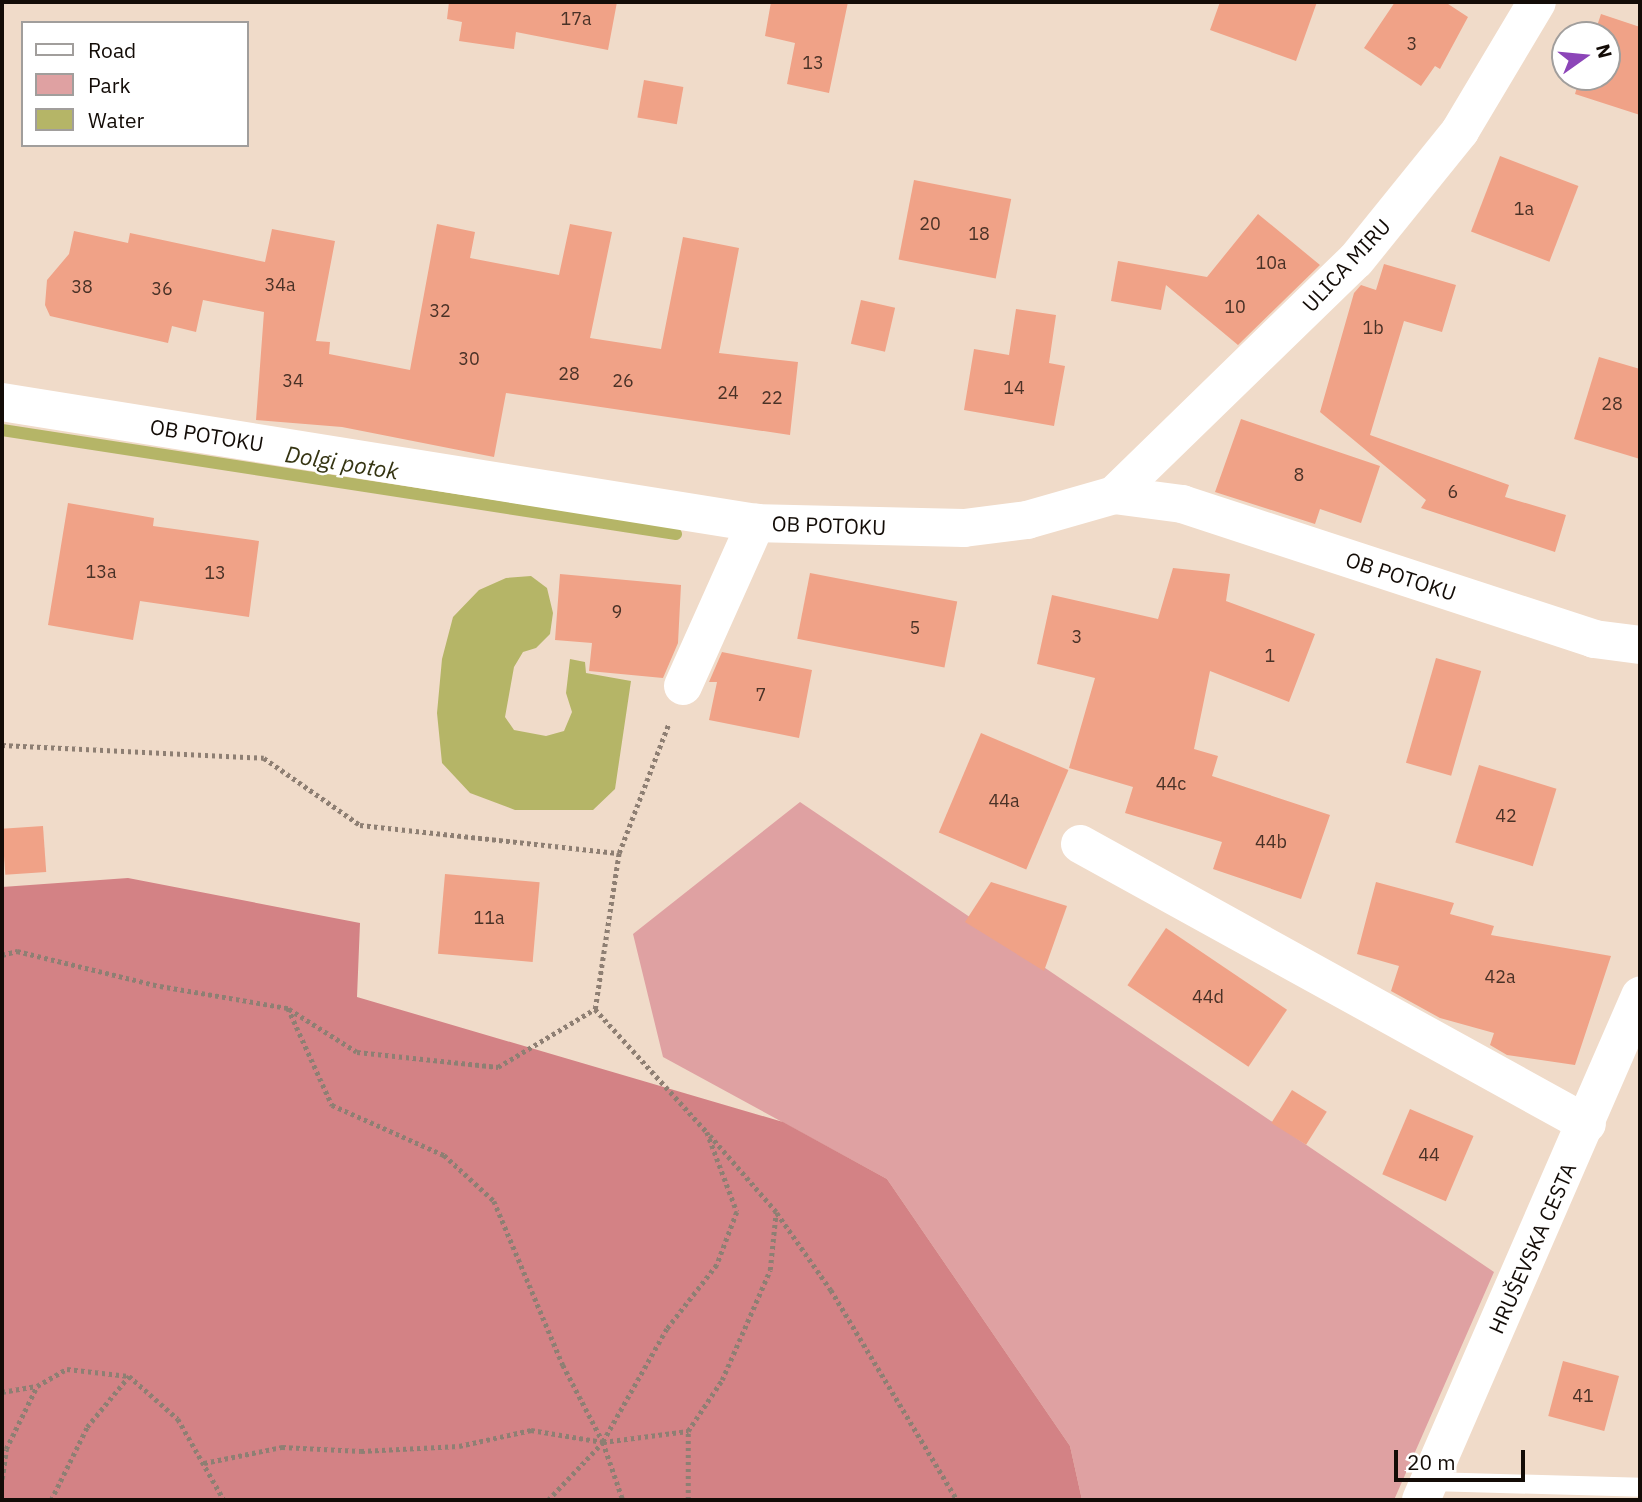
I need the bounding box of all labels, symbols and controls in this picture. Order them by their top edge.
house number: 17a [560,8,592,30]
legend [21,21,248,147]
north arrow [1551,21,1621,91]
house number: 3 [1407,33,1417,55]
text: Road [88,36,136,64]
text: N [1591,41,1618,61]
house number: 13 [802,52,824,74]
text: Park [88,71,131,99]
text: Water [88,106,144,134]
house number: 1a [1514,198,1534,220]
house number: 20 [919,213,941,235]
street label: ULICA MIRU [1297,213,1395,317]
house number: 18 [968,223,990,245]
house number: 10a [1255,252,1287,274]
house number: 34a [264,274,296,296]
house number: 38 [71,276,93,298]
house number: 36 [151,278,173,300]
house number: 10 [1224,296,1246,318]
house number: 32 [429,300,451,322]
house number: 1b [1362,317,1384,339]
house number: 30 [458,348,480,370]
house number: 28 [558,363,580,385]
house number: 34 [282,370,304,392]
house number: 26 [612,370,634,392]
house number: 14 [1003,377,1025,399]
house number: 24 [717,382,739,404]
house number: 22 [761,387,783,409]
house number: 28 [1601,393,1623,415]
street label: OB POTOKU [148,414,266,456]
water label: Dolgi potok [283,439,401,485]
house number: 8 [1294,464,1304,486]
house number: 6 [1448,481,1458,503]
street label: OB POTOKU [771,510,887,540]
street label: OB POTOKU [1343,546,1459,606]
house number: 13a [85,561,117,583]
house number: 13 [204,562,226,584]
house number: 9 [612,601,622,623]
house number: 5 [910,617,920,639]
house number: 3 [1072,626,1082,648]
house number: 1 [1265,645,1275,667]
house number: 7 [756,684,766,706]
house number: 44c [1156,773,1186,795]
house number: 44a [988,790,1020,812]
house number: 42 [1495,805,1517,827]
house number: 44b [1255,831,1287,853]
house number: 11a [473,907,505,929]
house number: 42a [1484,966,1516,988]
house number: 44d [1192,986,1224,1008]
house number: 44 [1418,1144,1440,1166]
street label: HRUŠEVSKA CESTA [1483,1159,1581,1337]
house number: 41 [1572,1385,1594,1407]
scale bar [1397,1436,1528,1480]
text: 20 m [1407,1448,1456,1476]

